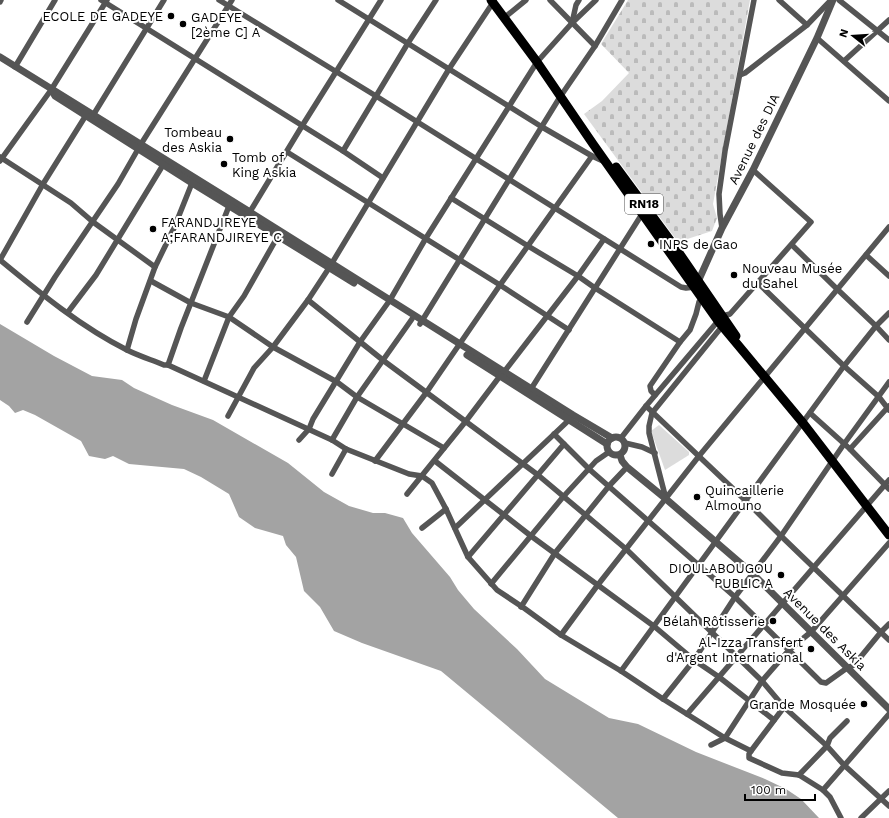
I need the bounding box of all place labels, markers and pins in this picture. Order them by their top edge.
place label: ECOLE DE GADEYE [43,9,163,24]
place label: GADEYE [2ème C] A [191,10,261,40]
marker: ECOLE DE GADEYE [166,11,176,21]
marker: GADEYE [2ème C] A [178,19,188,29]
place label: Tombeau des Askia [162,125,223,155]
marker: Tombeau des Askia [225,134,235,144]
place label: Tomb of King Askia [232,150,297,180]
marker: Tomb of King Askia [219,159,229,169]
place label: FARANDJIREYE A;FARANDJIREYE C [161,215,282,245]
marker: FARANDJIREYE A;FARANDJIREYE C [148,224,158,234]
place label: INPS de Gao [659,237,738,252]
marker: INPS de Gao [646,239,656,249]
place label: Nouveau Musée du Sahel [742,261,842,291]
marker: Nouveau Musée du Sahel [729,270,739,280]
place label: Quincaillerie Almouno [705,483,784,513]
marker: Quincaillerie Almouno [692,492,702,502]
place label: DIOULABOUGOU PUBLIC A [669,561,773,591]
marker: DIOULABOUGOU PUBLIC A [776,570,786,580]
place label: Bélah Rôtisserie [663,614,765,629]
marker: Bélah Rôtisserie [768,616,778,626]
place label: Al-Izza Transfert d'Argent International [666,635,804,665]
marker: Al-Izza Transfert d'Argent International [806,644,816,654]
place label: Grande Mosquée [749,697,856,712]
marker: Grande Mosquée [859,699,869,709]

